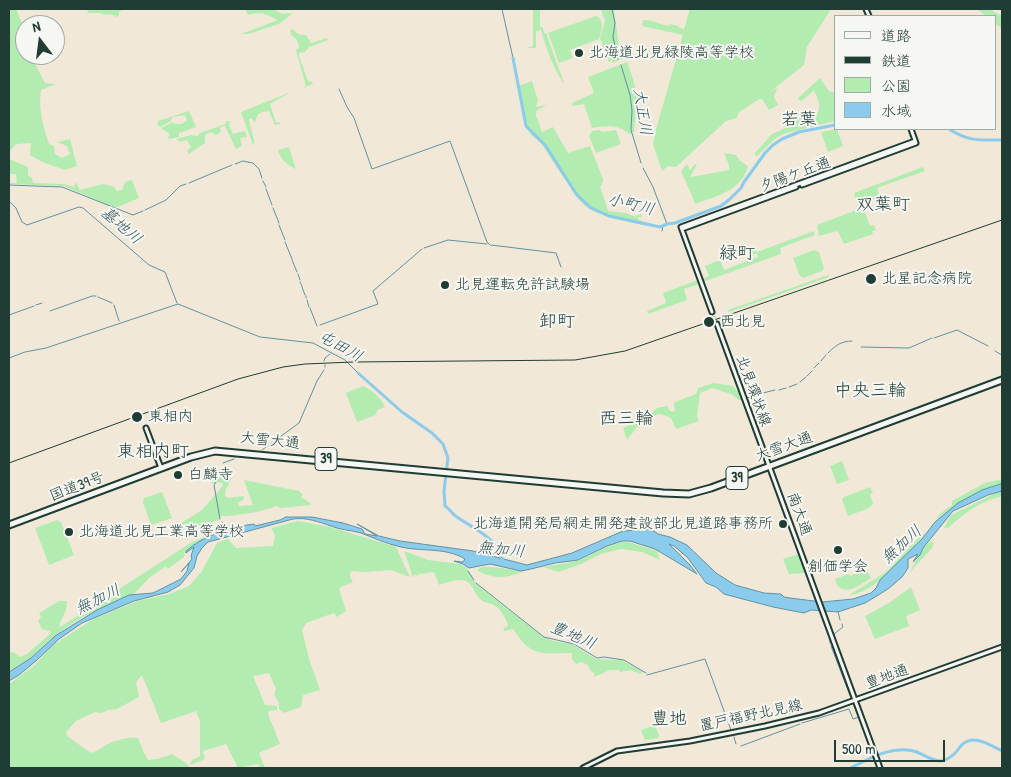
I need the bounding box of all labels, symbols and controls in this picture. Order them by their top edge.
north arrow [15,15,65,65]
legend [834,15,996,130]
text: N [30,16,42,36]
text: 道路 [881,25,911,46]
place label: 北海道北見緑陵高等学校 [589,44,754,62]
marker: 北海道北見緑陵高等学校 [573,47,585,59]
text: 鉄道 [881,50,911,71]
text: 公園 [881,75,911,96]
water label: 大正川 [629,87,655,137]
text: 水域 [881,100,911,121]
district label: 若葉 [781,109,817,131]
street label: 夕陽ケ丘通 [757,154,833,196]
water label: 小町川 [605,190,657,220]
district label: 双葉町 [856,194,910,216]
water label: 墓地川 [97,203,145,249]
district label: 緑町 [719,243,755,265]
place label: 北星記念病院 [882,270,972,288]
marker: 北星記念病院 [864,272,878,286]
place label: 北見運転免許試験場 [455,276,590,294]
marker: 北見運転免許試験場 [439,279,451,291]
district label: 卸町 [539,311,575,333]
place label: 西北見 [720,313,765,331]
marker: 西北見 [702,315,716,329]
water label: 屯田川 [314,327,366,367]
street label: 北見環状線 [732,353,774,429]
district label: 中央三輪 [834,380,906,402]
place label: 東相内 [148,408,193,426]
district label: 西三輪 [599,408,653,430]
marker: 東相内 [130,410,144,424]
street label: 大雪大通 [753,428,815,466]
street label: 大雪大通 [239,429,301,453]
district label: 東相内町 [117,441,189,463]
road number: 39 [315,448,337,470]
place label: 白麟寺 [188,466,233,484]
road number: 39 [726,466,748,489]
street label: 国道39号 [47,468,107,506]
marker: 白麟寺 [172,469,184,481]
street label: 南大通 [783,490,815,538]
place label: 北海道開発局網走開発建設部北見道路事務所 [473,515,773,533]
marker: 北海道開発局網走開発建設部北見道路事務所 [777,518,789,530]
water label: 無加川 [878,522,926,568]
place label: 北海道北見工業高等学校 [79,523,244,541]
marker: 北海道北見工業高等学校 [63,526,75,538]
water label: 無加川 [476,538,526,562]
marker: 創価学会 [832,544,844,556]
place label: 創価学会 [808,558,868,576]
water label: 無加川 [72,581,124,619]
water label: 豊地川 [547,618,599,654]
street label: 豊地通 [863,661,911,693]
street label: 置戸福野北見線 [698,696,804,736]
district label: 豊地 [651,708,687,730]
scale bar [836,730,947,762]
text: 500 m [842,738,875,759]

